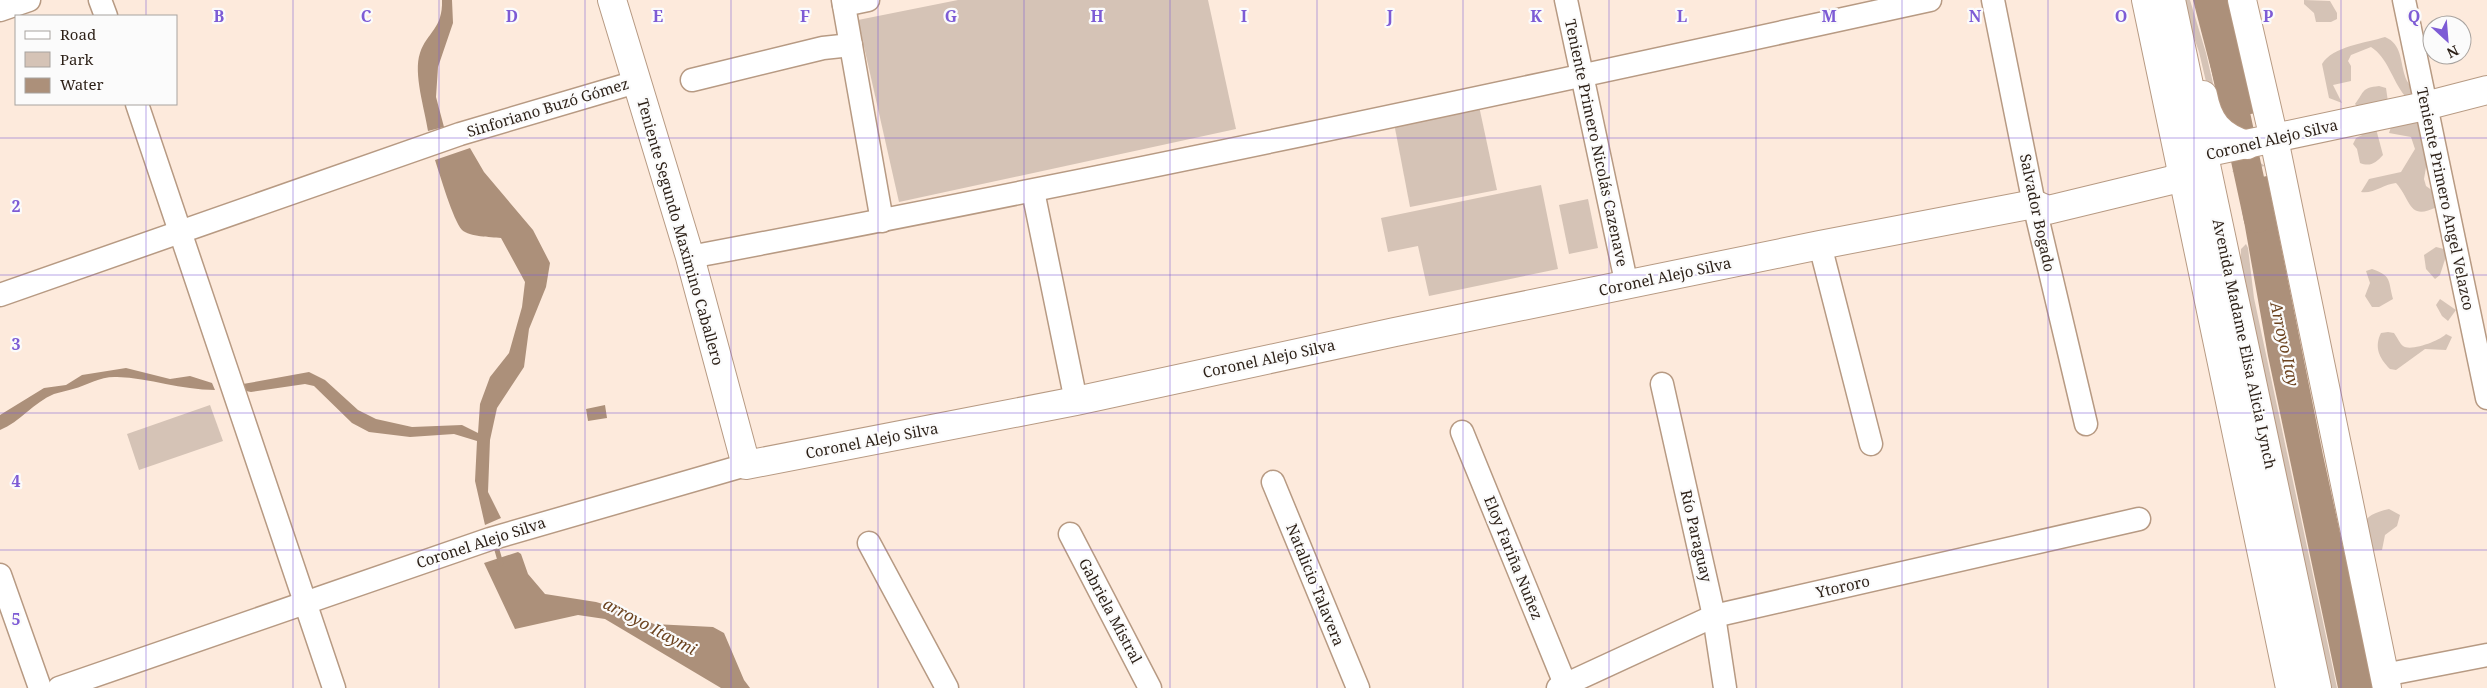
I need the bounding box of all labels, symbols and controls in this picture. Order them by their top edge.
text: B [214,5,225,27]
text: C [361,5,372,27]
text: D [506,5,518,27]
text: E [653,5,663,27]
text: F [800,5,810,27]
text: G [945,5,957,27]
text: H [1090,5,1104,27]
text: I [1241,5,1247,27]
text: J [1386,5,1394,27]
text: K [1530,5,1542,27]
text: L [1677,5,1687,27]
text: M [1821,5,1837,27]
text: N [1969,5,1982,27]
text: O [2115,5,2127,27]
text: P [2263,5,2273,27]
text: Q [2408,5,2420,27]
legend [15,15,178,105]
north arrow [2422,15,2472,65]
street label: Teniente Primero Nicolás Cazenave [1561,17,1633,269]
text: Road [60,24,96,44]
text: N [2444,41,2462,63]
text: Park [60,49,94,69]
street label: Sinforiano Buzó Gómez [464,73,631,141]
text: Water [60,74,103,94]
street label: Teniente Primero Angel Velazco [2413,85,2479,312]
street label: Teniente Segundo Maximino Caballero [633,96,729,367]
street label: Coronel Alejo Silva [2204,114,2340,164]
street label: Salvador Bogado [2016,152,2060,274]
text: 2 [11,195,21,217]
street label: Avenida Madame Elisa Alicia Lynch [2209,217,2281,471]
street label: Coronel Alejo Silva [1597,252,1733,300]
water label: Arroyo Itay [2265,299,2305,388]
text: 3 [11,333,21,355]
street label: Coronel Alejo Silva [1201,334,1337,382]
street label: Coronel Alejo Silva [804,417,940,463]
text: 4 [11,470,21,492]
street label: Río Paraguay [1677,488,1717,584]
street label: Eloy Fariña Nuñez [1480,493,1548,622]
street label: Coronel Alejo Silva [413,512,548,572]
street label: Natalicio Talavera [1282,521,1350,649]
street label: Gabriela Mistral [1075,555,1147,667]
street label: Ytororo [1813,570,1872,602]
water label: arroyo Itaymi [599,592,701,660]
text: 5 [11,608,21,630]

